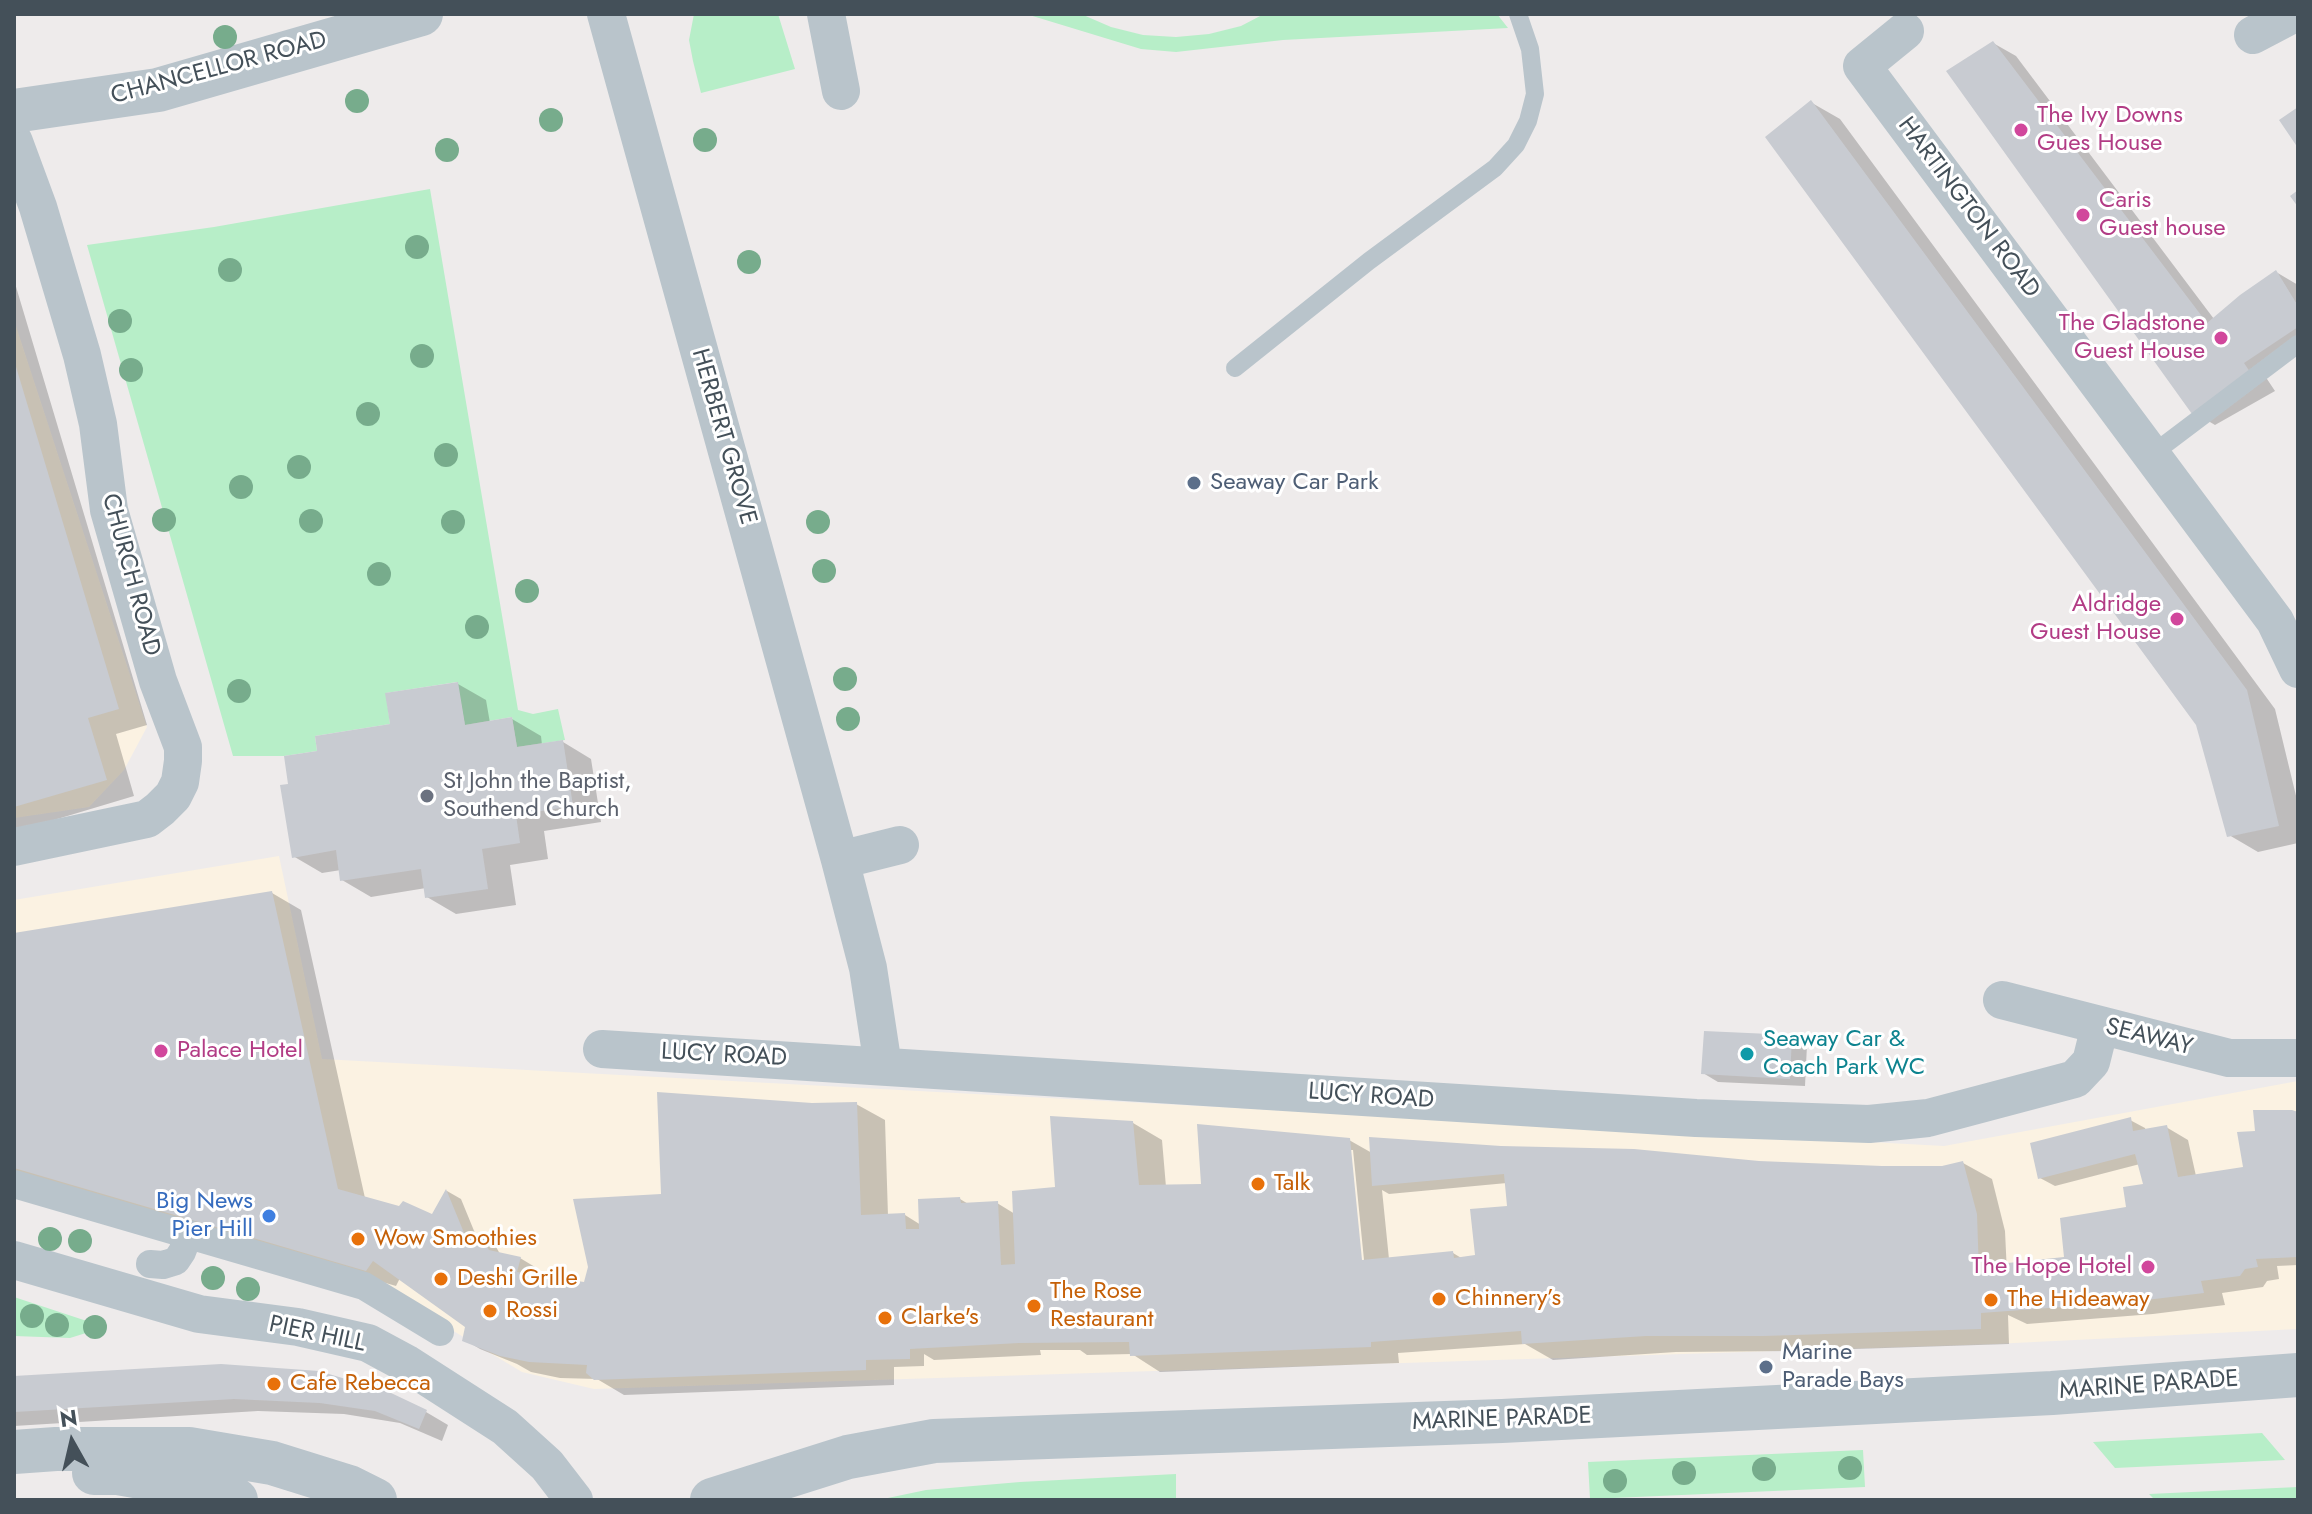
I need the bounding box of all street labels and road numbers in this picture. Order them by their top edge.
street label: CHANCELLOR ROAD [108,26,330,112]
street label: HARTINGTON ROAD [1891,112,2045,304]
street label: HERBERT GROVE [684,346,762,528]
street label: CHURCH ROAD [95,491,165,659]
street label: SEAWAY [2102,1013,2196,1063]
street label: LUCY ROAD [660,1038,788,1074]
street label: LUCY ROAD [1307,1078,1435,1116]
street label: PIER HILL [266,1311,368,1359]
street label: MARINE PARADE [2058,1365,2240,1407]
street label: MARINE PARADE [1412,1402,1592,1438]

